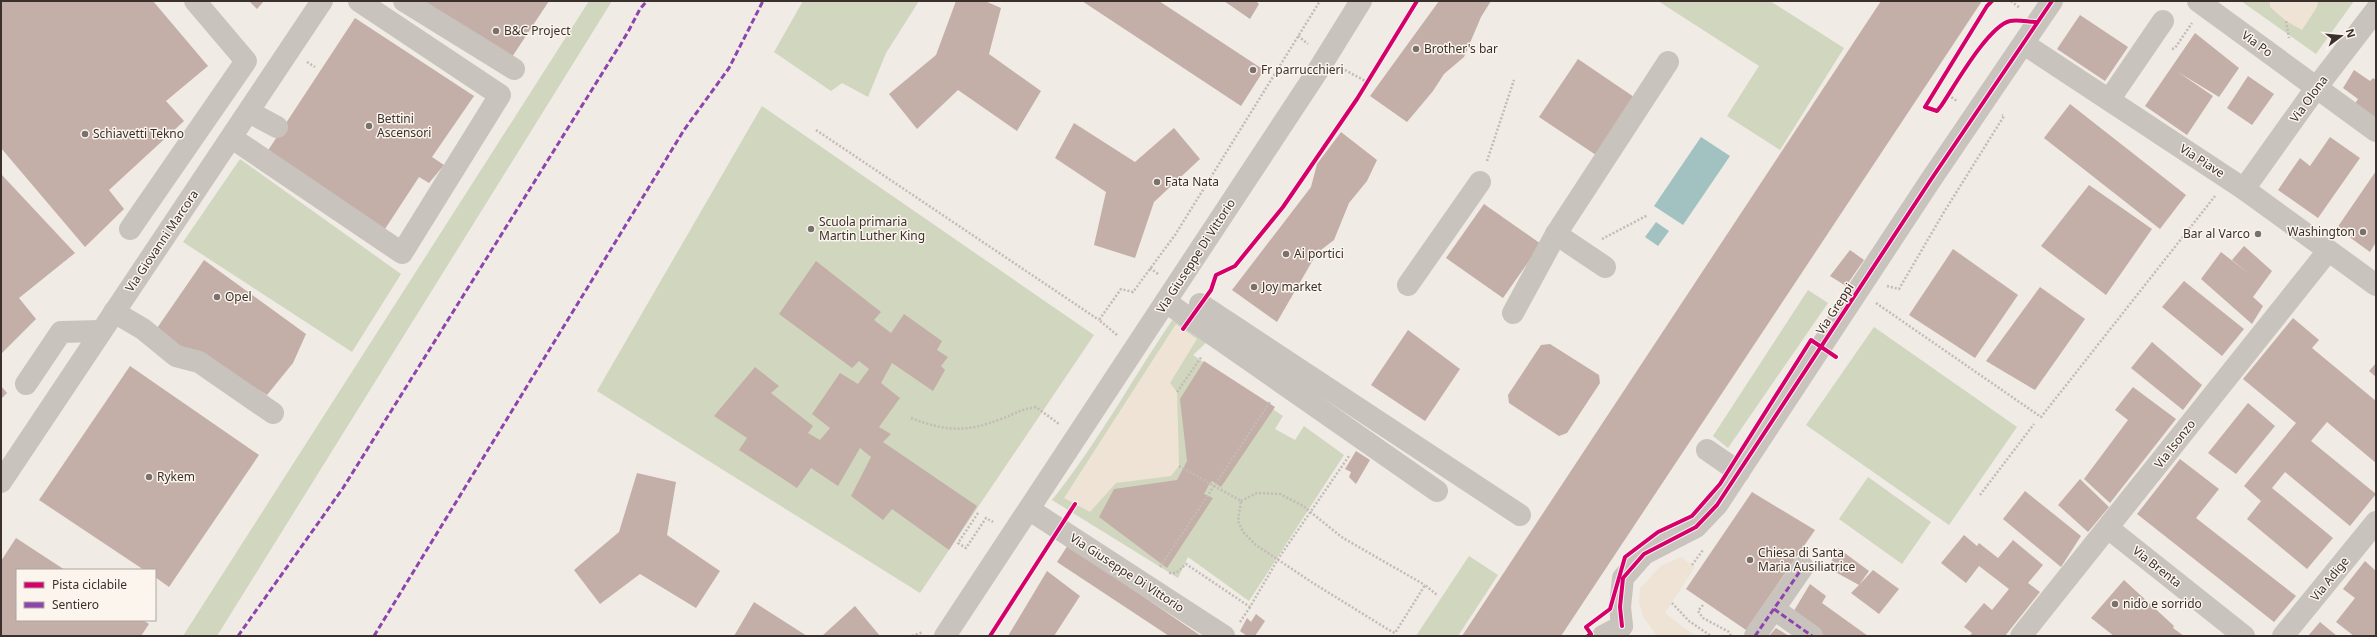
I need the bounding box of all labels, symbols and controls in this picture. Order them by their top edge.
north arrow [2321,16,2361,56]
place label: B&C Project [504,22,571,39]
marker: B&C Project [491,26,501,36]
street label: Via Po [2238,27,2276,61]
text: N [2343,27,2360,39]
place label: Brother's bar [1424,40,1498,57]
marker: Brother's bar [1411,44,1421,54]
place label: Fr parrucchieri [1261,61,1344,78]
marker: Fr parrucchieri [1248,65,1258,75]
street label: Via Olona [2286,72,2331,126]
place label: Bettini Ascensori [377,110,431,141]
marker: Bettini Ascensori [364,121,374,131]
place label: Schiavetti Tekno [93,125,184,142]
marker: Schiavetti Tekno [80,129,90,139]
street label: Via Piave [2177,140,2228,181]
place label: Fata Nata [1165,173,1219,190]
marker: Fata Nata [1152,177,1162,187]
street label: Via Giovanni Marcora [121,186,202,295]
street label: Via Giuseppe Di Vittorio [1152,195,1239,316]
place label: Scuola primaria Martin Luther King [819,213,925,244]
place label: Washington [2287,223,2355,240]
marker: Scuola primaria Martin Luther King [806,224,816,234]
place label: Bar al Varco [2183,225,2250,242]
marker: Washington [2358,227,2368,237]
marker: Bar al Varco [2253,229,2263,239]
place label: Ai portici [1294,245,1344,262]
marker: Ai portici [1281,249,1291,259]
place label: Joy market [1261,278,1323,295]
street label: Via Greppi [1812,280,1858,338]
marker: Joy market [1249,282,1259,292]
place label: Opel [225,288,252,305]
marker: Opel [212,292,222,302]
street label: Via Isonzo [2150,416,2199,472]
place label: Rykem [157,468,195,485]
marker: Rykem [144,472,154,482]
street label: Via Giuseppe Di Vittorio [1067,529,1188,616]
street label: Via Brenta [2129,542,2185,591]
place label: Chiesa di Santa Maria Ausiliatrice [1758,544,1856,575]
street label: Via Adige [2307,553,2353,604]
marker: Chiesa di Santa Maria Ausiliatrice [1745,555,1755,565]
legend [16,569,156,621]
text: Pista ciclabile [52,576,127,593]
place label: nido e sorrido [2123,595,2202,612]
text: Sentiero [52,596,99,613]
marker: nido e sorrido [2110,599,2120,609]

